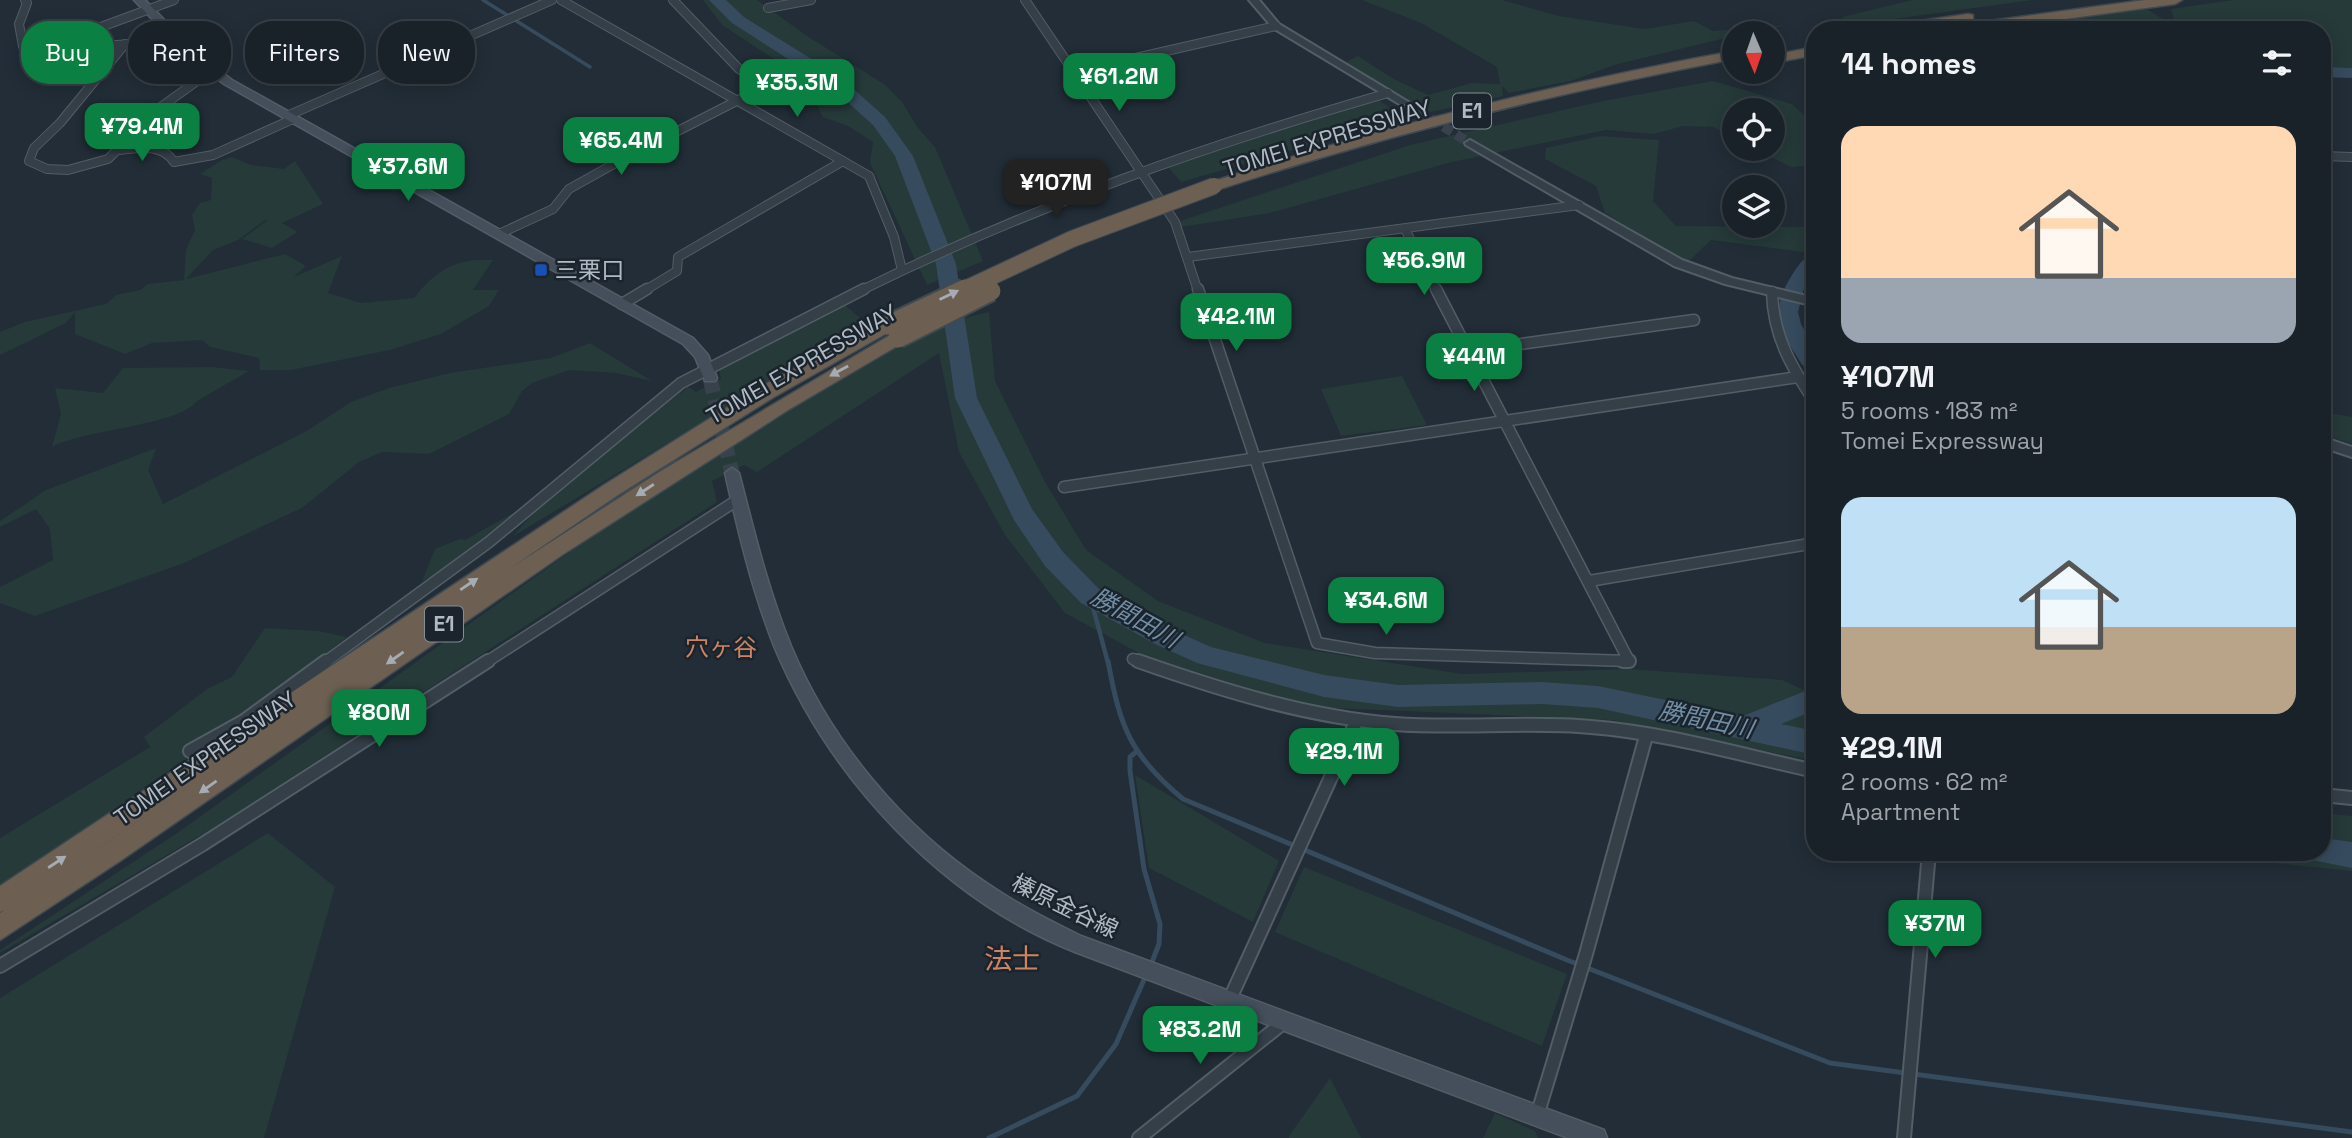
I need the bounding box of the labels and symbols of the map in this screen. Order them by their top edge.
north arrow [1722,21,1785,84]
pin: ¥61.2M [1062,54,1176,113]
pin: ¥35.3M [740,60,854,119]
street label: TOMEI EXPRESSWAY [1219,92,1435,184]
road number: E1 [1453,94,1491,128]
pin: ¥79.4M [85,104,199,163]
pin: ¥65.4M [564,118,678,177]
pin: ¥37.6M [351,144,465,203]
pin: ¥107M [1007,160,1105,219]
pin: ¥56.9M [1367,238,1481,297]
place label: 三栗口 [555,255,624,285]
marker: 三栗口 [533,262,549,278]
one-way arrow [939,289,959,301]
pin: ¥42.1M [1179,294,1293,353]
street label: TOMEI EXPRESSWAY [701,297,903,431]
pin: ¥44M [1433,334,1515,393]
one-way arrow [829,365,848,377]
one-way arrow [635,483,654,496]
one-way arrow [459,578,478,591]
pin: ¥34.6M [1329,578,1443,637]
water label: 勝間田川 [1086,581,1187,656]
road number: E1 [425,606,463,642]
district label: 穴ヶ谷 [685,632,757,663]
one-way arrow [386,651,404,665]
street label: TOMEI EXPRESSWAY [108,684,302,832]
pin: ¥80M [338,690,420,749]
water label: 勝間田川 [1656,694,1759,745]
pin: ¥29.1M [1287,728,1401,788]
one-way arrow [199,780,217,794]
one-way arrow [47,856,67,869]
street label: 榛原金谷線 [1007,867,1123,945]
pin: ¥37M [1894,900,1976,960]
district label: 法士 [984,941,1040,977]
pin: ¥83.2M [1143,1006,1257,1066]

